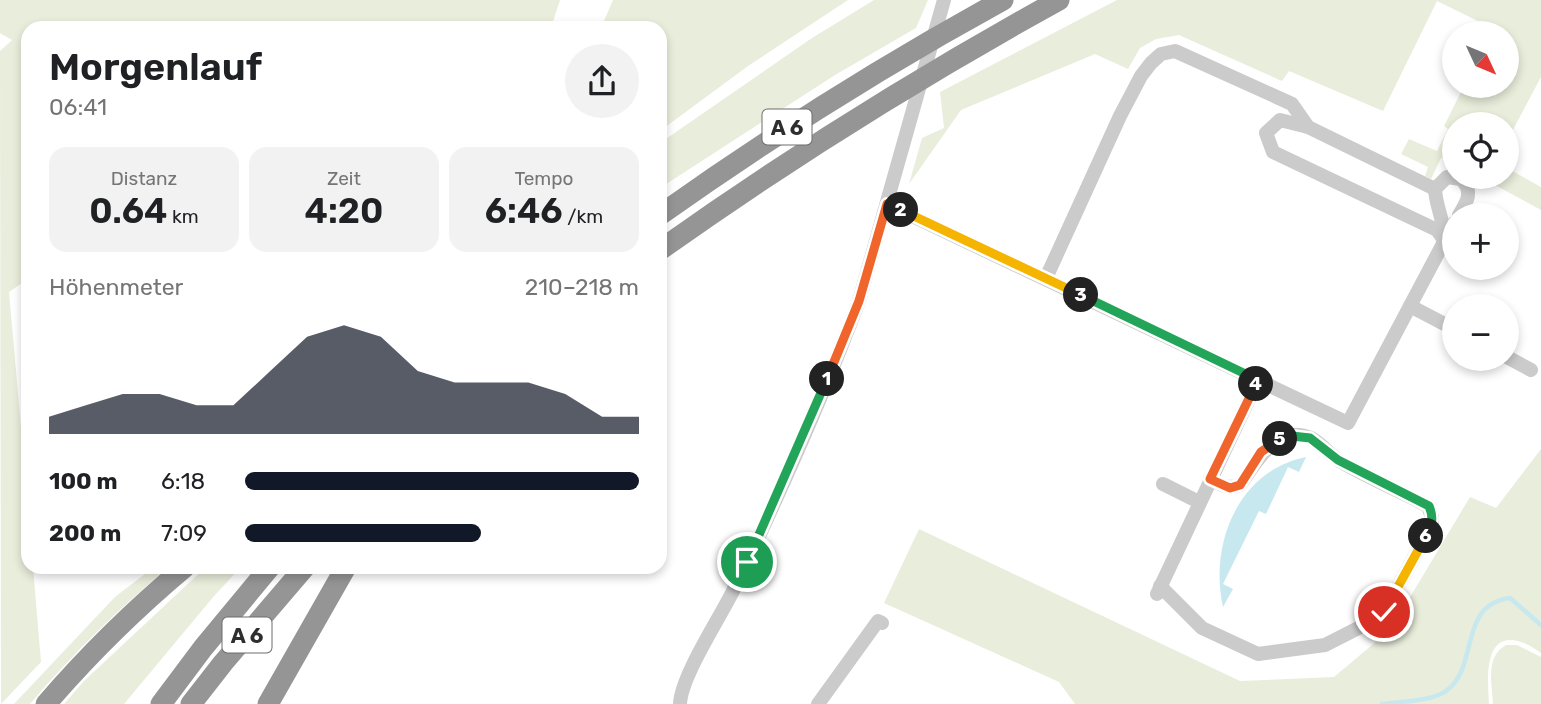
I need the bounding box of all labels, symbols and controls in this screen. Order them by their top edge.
north arrow [1442,21,1519,98]
map controls [1442,21,1519,371]
text: Morgenlauf [49,44,262,90]
button: share [565,44,639,118]
text: 06:41 [49,93,107,121]
road number: A 6 [762,110,812,144]
button: locate [1442,112,1519,189]
text: Distanz [111,167,177,190]
text: Zeit [327,167,361,190]
text: Tempo [515,167,573,190]
text: 0.64 [89,190,167,232]
text: 4:20 [305,190,383,232]
text: 6:46 [485,190,563,232]
pin: 2 [884,192,918,228]
text: 2 [894,198,907,221]
button: + [1442,203,1519,280]
text: km [167,205,199,228]
text: /km [563,205,603,228]
text: Höhenmeter [49,273,183,301]
text: 210–218 m [525,273,639,301]
pin: 3 [1064,278,1098,312]
text: 3 [1074,283,1087,306]
button: − [1442,294,1519,371]
pin: 1 [810,362,844,396]
pin: 4 [1238,366,1274,402]
text: 1 [822,367,831,390]
text: 4 [1249,372,1262,395]
pin: 5 [1262,422,1298,457]
text: 5 [1273,427,1286,450]
text: 100 m [49,467,118,495]
text: 6:18 [161,467,205,495]
pin: 6 [1408,518,1444,554]
text: 200 m [49,519,121,547]
text: 7:09 [161,519,207,547]
text: 6 [1419,524,1432,547]
pin [717,532,777,592]
icon: arrive [728,543,766,581]
pin [1354,582,1414,642]
icon: check [1365,593,1403,631]
road number: A 6 [222,618,272,652]

